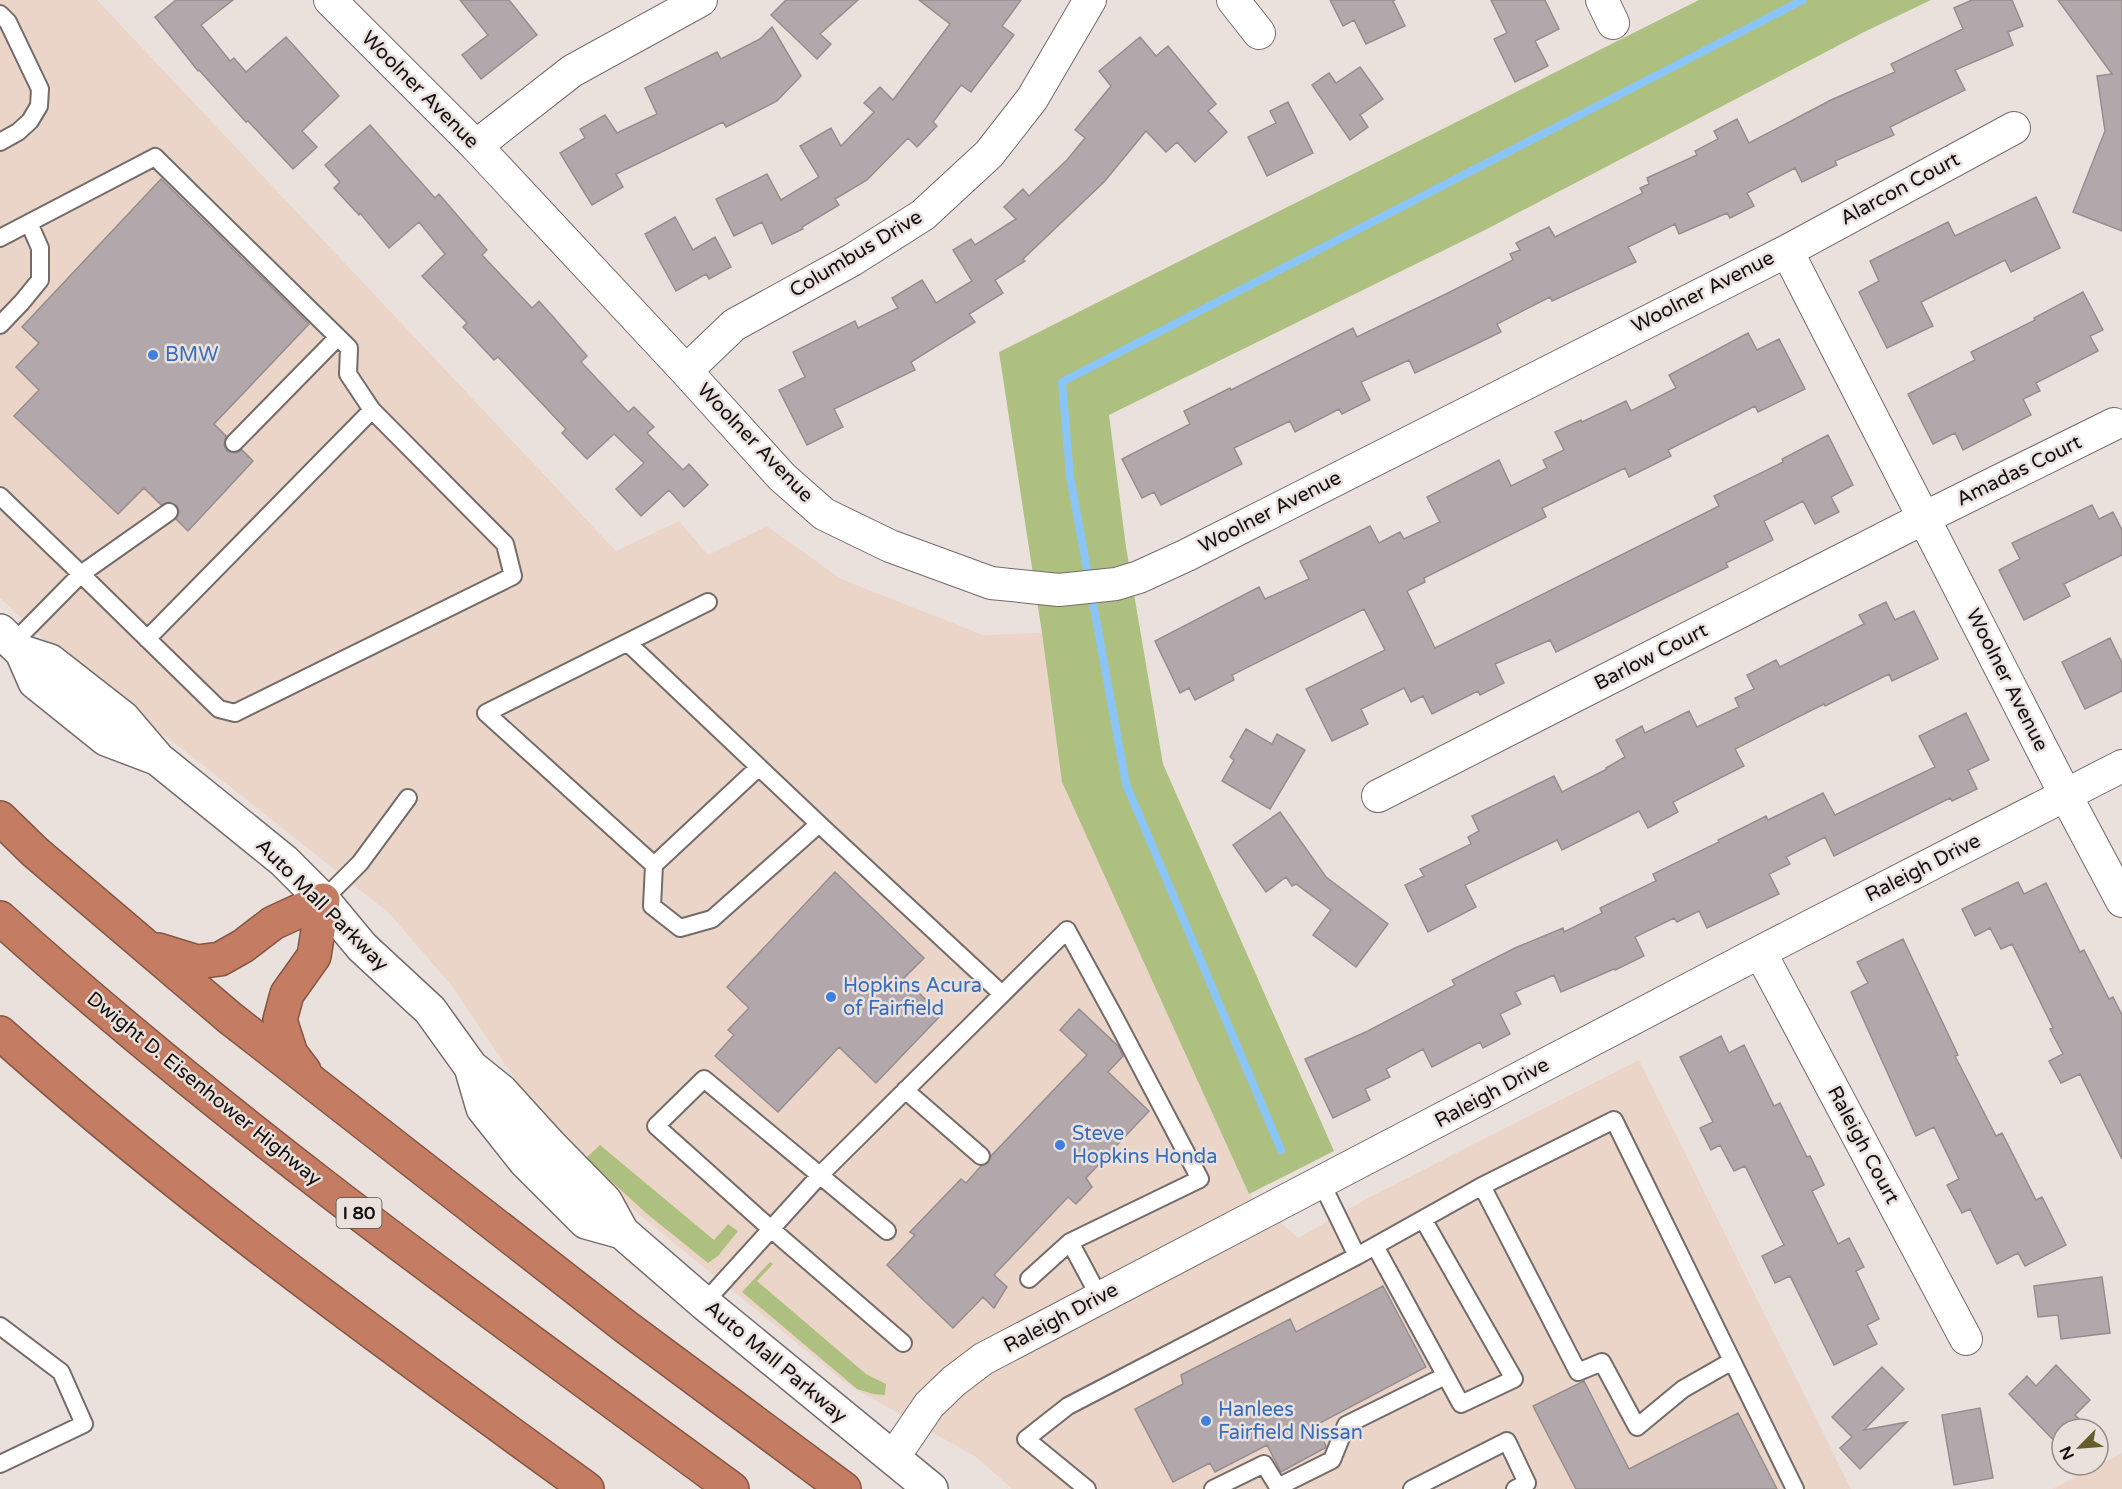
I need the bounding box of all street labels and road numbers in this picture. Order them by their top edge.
street label: Woolner Avenue [356,26,484,154]
street label: Alarcon Court [1836,147,1964,231]
street label: Columbus Drive [785,205,927,303]
street label: Woolner Avenue [1628,246,1778,338]
street label: Woolner Avenue [692,378,818,508]
street label: Amadas Court [1952,430,2086,512]
street label: Woolner Avenue [1195,466,1345,558]
street label: Woolner Avenue [1961,605,2053,755]
street label: Barlow Court [1590,618,1712,696]
street label: Raleigh Drive [1861,829,1985,907]
street label: Auto Mall Parkway [251,834,393,976]
street label: Dwight D. Eisenhower Highway [82,987,326,1191]
street label: Raleigh Drive [1431,1053,1553,1133]
street label: Raleigh Court [1822,1082,1904,1208]
road number: I 80 [336,1198,382,1228]
street label: Raleigh Drive [1000,1278,1122,1358]
street label: Auto Mall Parkway [700,1296,852,1428]

